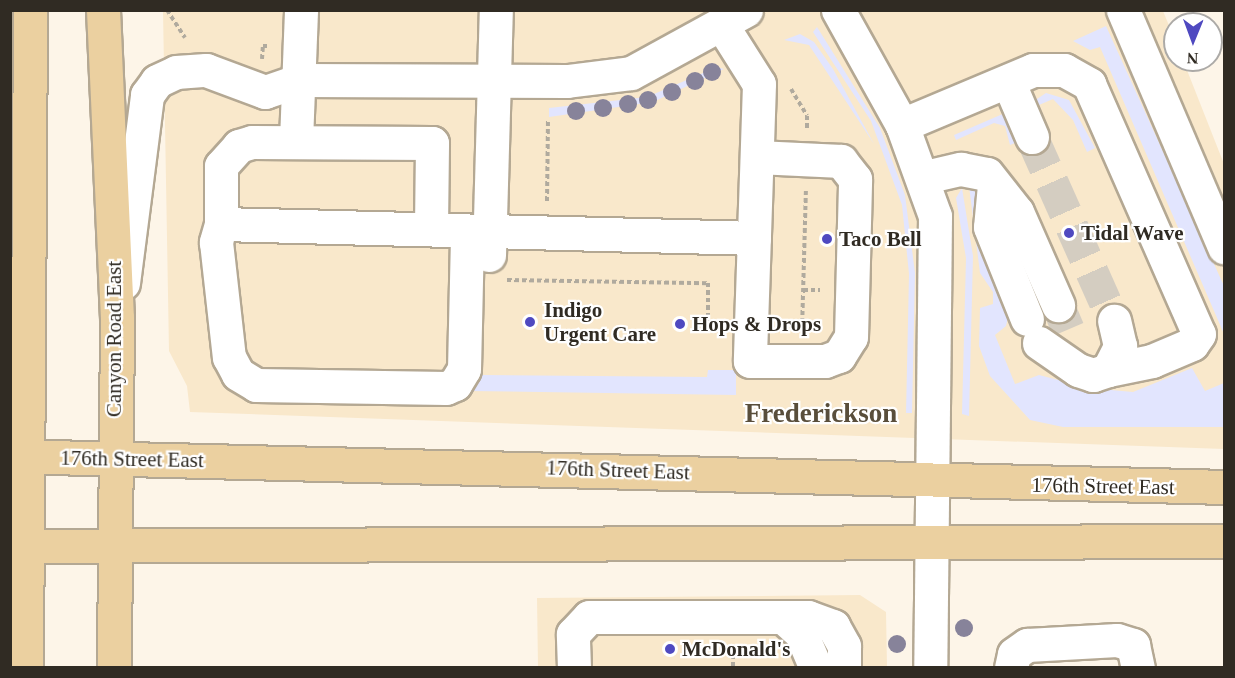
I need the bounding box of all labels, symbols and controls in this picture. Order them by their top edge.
north arrow [1163,12,1223,72]
text: N [1187,50,1199,67]
place label: Tidal Wave [1081,220,1184,246]
place label: Taco Bell [839,226,922,252]
marker: Tidal Wave [1062,226,1076,240]
marker: Taco Bell [820,232,834,246]
street label: Canyon Road East [101,261,127,417]
place label: Indigo Urgent Care [544,297,656,347]
place label: Hops & Drops [692,311,821,337]
marker: Indigo Urgent Care [521,313,539,331]
marker: Hops & Drops [673,317,687,331]
district label: Frederickson [745,398,897,430]
street label: 176th Street East [60,445,204,473]
street label: 176th Street East [546,455,690,485]
street label: 176th Street East [1031,472,1175,500]
place label: McDonald's [682,636,791,662]
marker: McDonald's [663,642,677,656]

